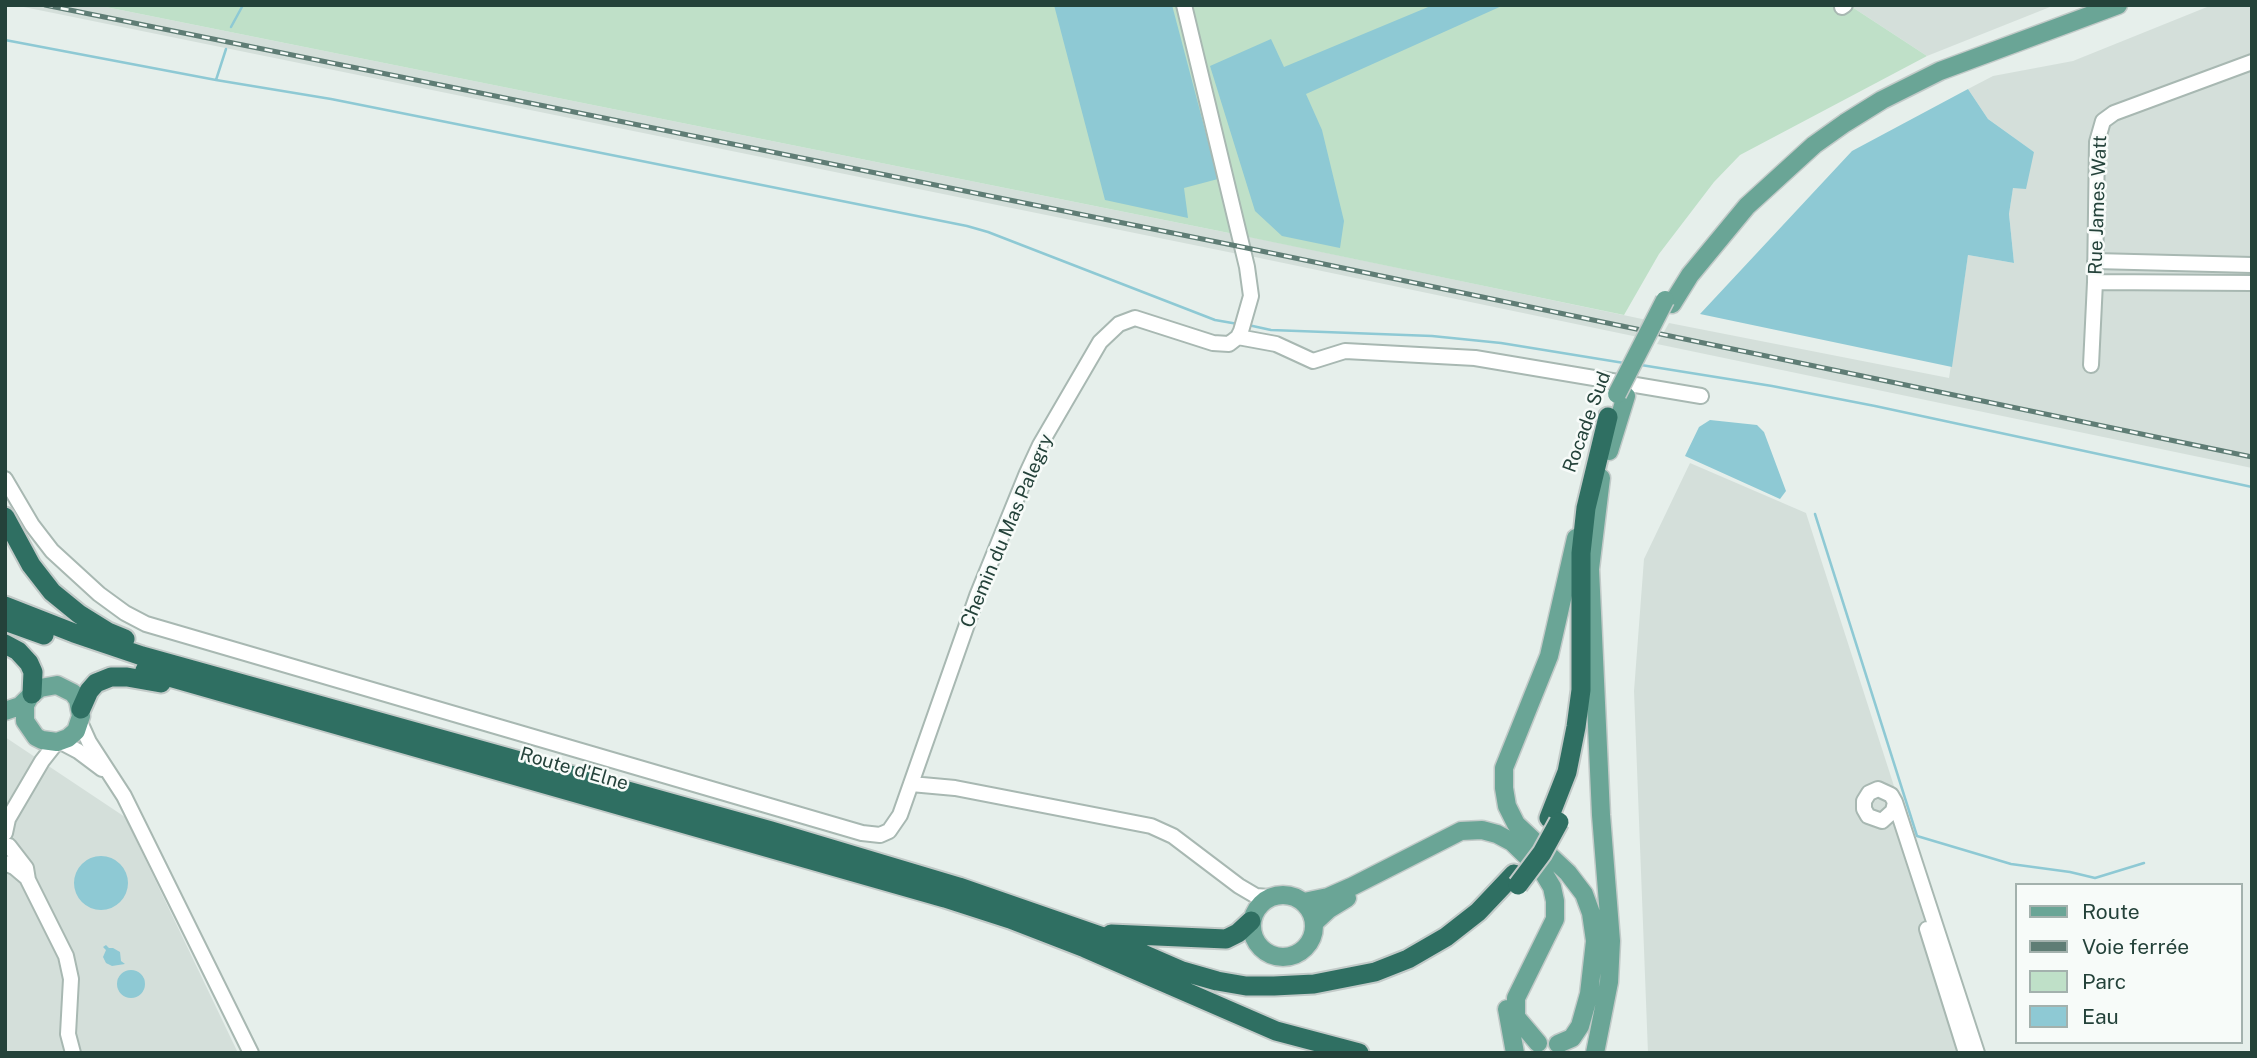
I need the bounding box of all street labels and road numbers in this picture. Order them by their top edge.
street label: Rue James Watt [2084,135,2112,275]
street label: Rocade Sud [1558,368,1616,476]
street label: Chemin du Mas Palegry [956,431,1058,631]
street label: Route d'Elne [517,743,631,795]

